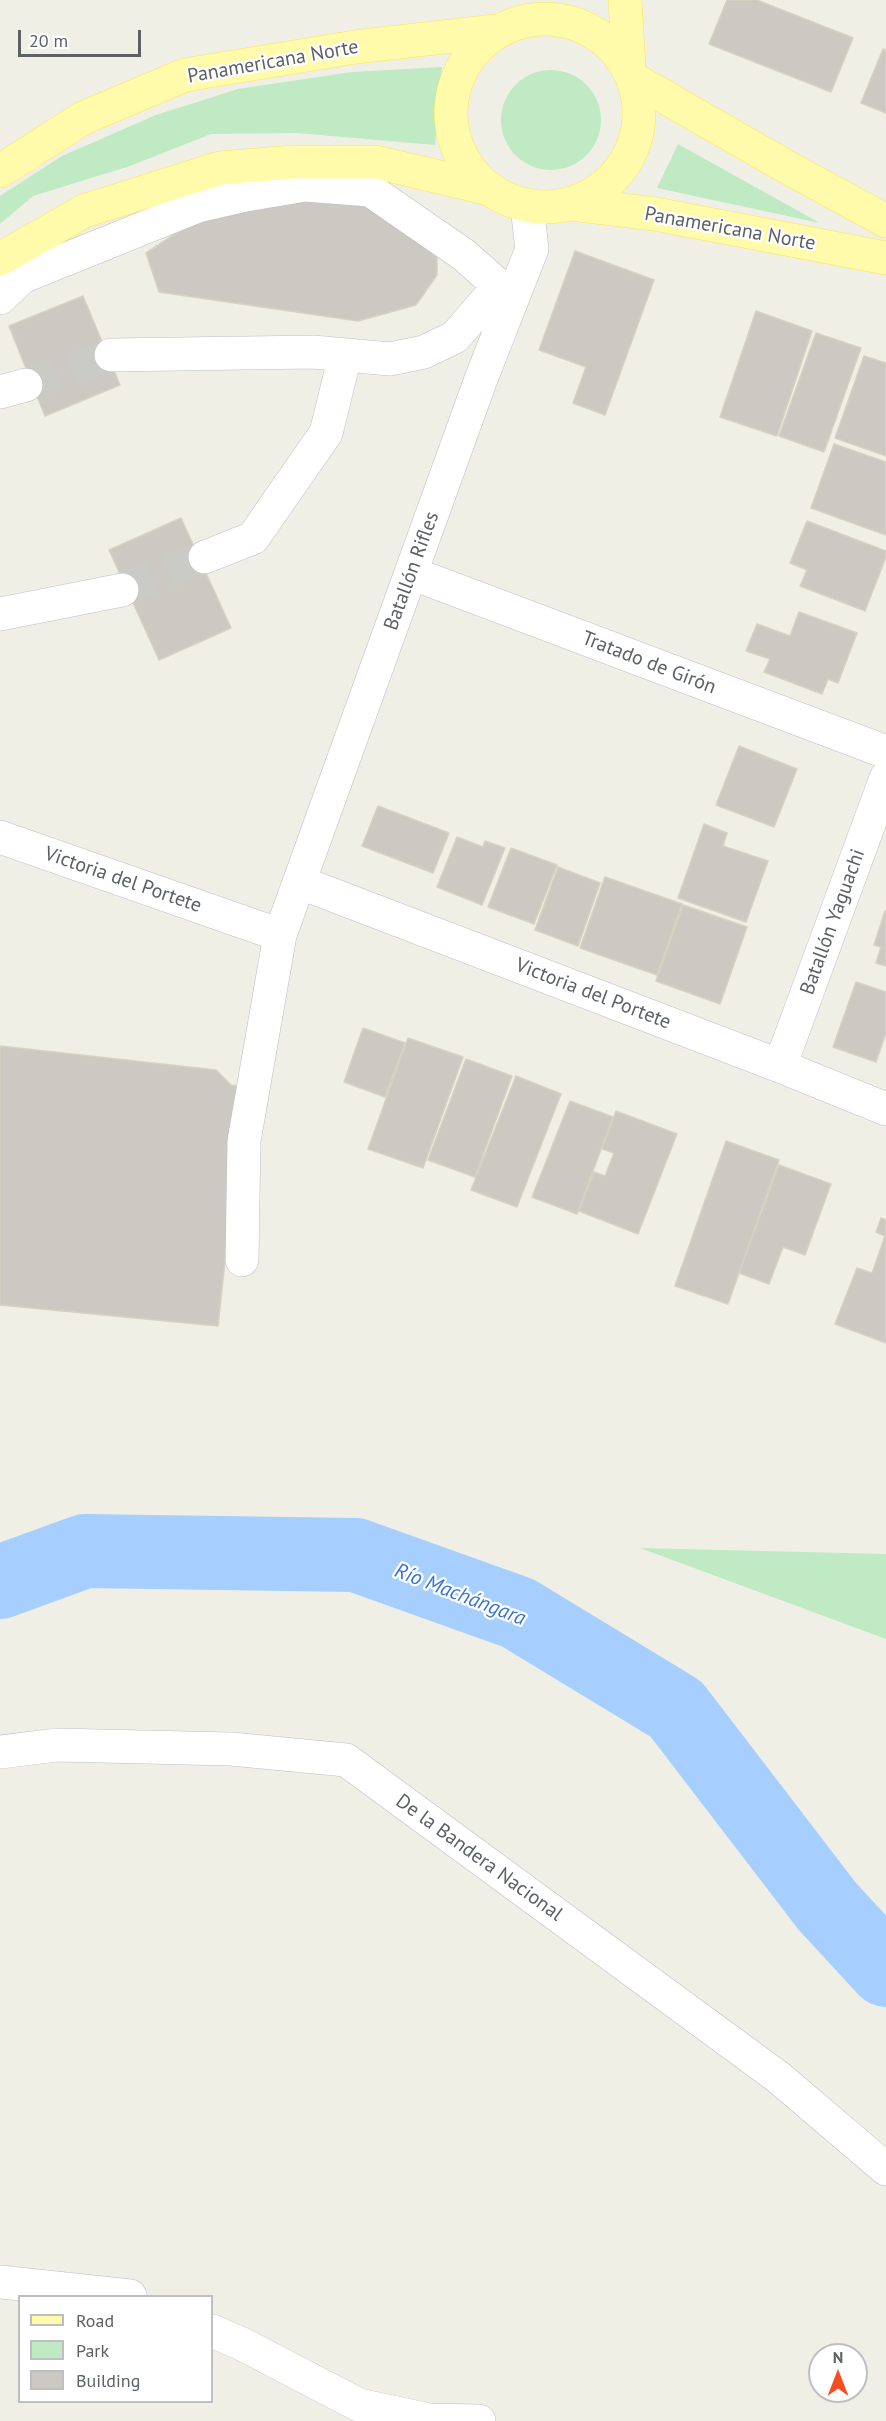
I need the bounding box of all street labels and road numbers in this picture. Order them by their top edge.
street label: Panamericana Norte [186,35,360,89]
street label: Panamericana Norte [643,202,817,256]
street label: Batallón Rifles [379,508,445,634]
street label: Tratado de Girón [579,626,719,700]
street label: Victoria del Portete [41,842,205,918]
street label: Batallón Yaguachi [795,846,871,998]
street label: Victoria del Portete [512,953,674,1035]
street label: De la Bandera Nacional [391,1789,567,1927]

